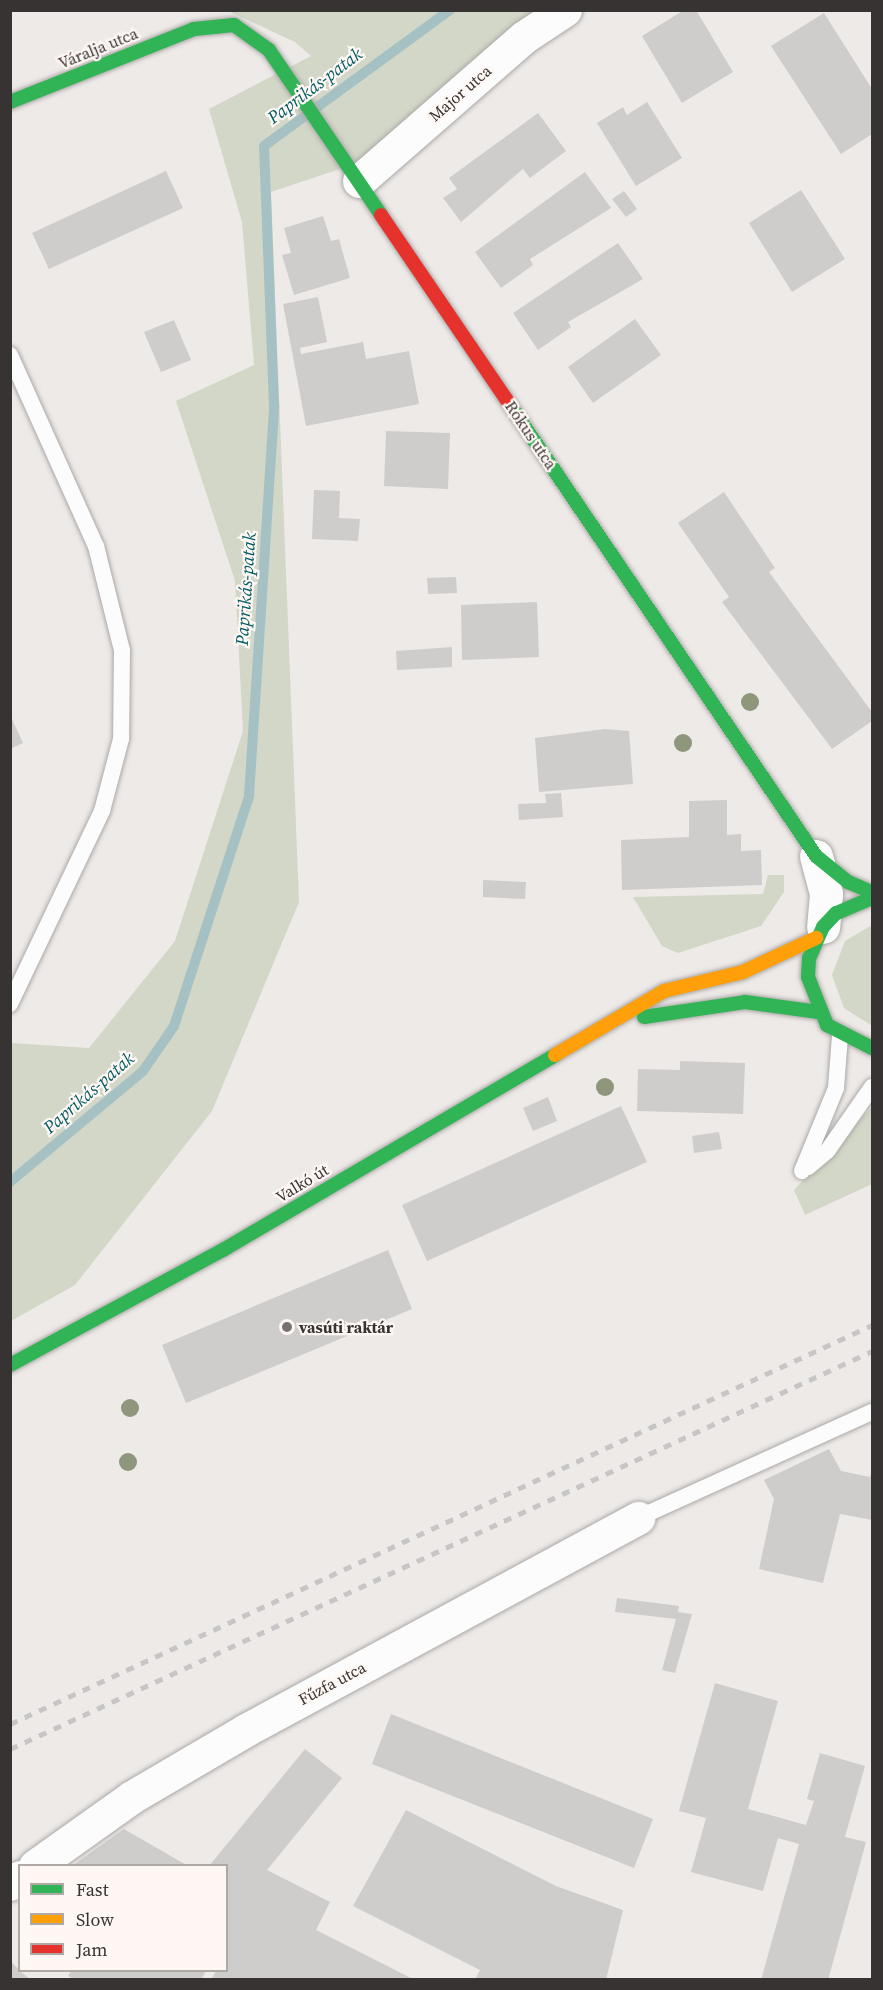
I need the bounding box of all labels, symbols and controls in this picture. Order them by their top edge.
street label: Váralja utca [56,23,140,73]
water label: Paprikás-patak [263,43,367,129]
street label: Major utca [425,61,495,125]
street label: Rókus utca [501,397,561,473]
water label: Paprikás-patak [231,532,261,646]
water label: Paprikás-patak [39,1048,139,1138]
street label: Valkó út [272,1160,332,1206]
place label: vasúti raktár [299,1317,393,1337]
marker: vasúti raktár [280,1320,294,1334]
street label: Fűzfa utca [295,1657,369,1709]
legend [18,1864,228,1972]
text: Fast [76,1877,109,1902]
text: Slow [76,1907,114,1932]
text: Jam [76,1937,108,1962]

